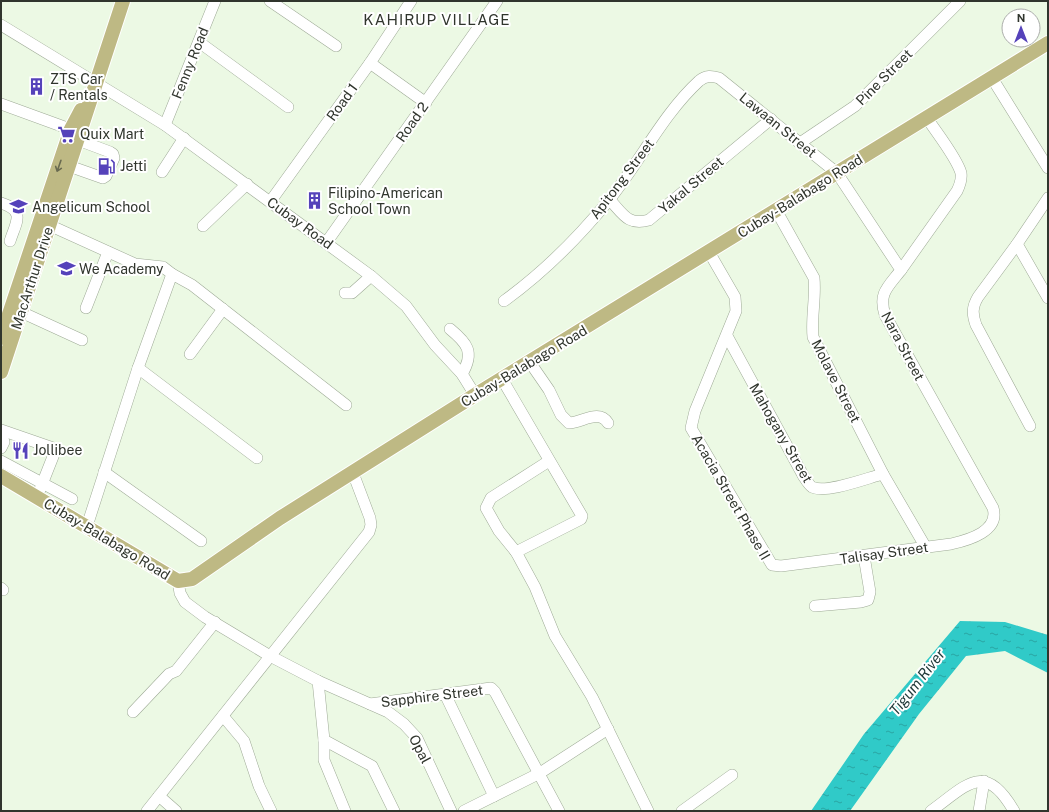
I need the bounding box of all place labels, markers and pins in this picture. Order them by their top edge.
place label: ZTS Car / Rentals [50,71,108,103]
building icon: ZTS Car / Rentals [27,77,47,97]
supermarket icon: Quix Mart [57,124,77,144]
place label: Quix Mart [80,126,144,142]
fuel station icon: Jetti [97,156,117,176]
place label: Jetti [120,158,147,174]
place label: Filipino-American School Town [328,185,443,217]
building icon: Filipino-American School Town [305,191,325,211]
school or university icon: Angelicum School [9,197,29,217]
place label: Angelicum School [32,199,150,215]
school or university icon: We Academy [56,259,76,279]
place label: We Academy [79,261,164,277]
restaurant icon: Jollibee [10,440,30,460]
place label: Jollibee [33,442,82,458]

